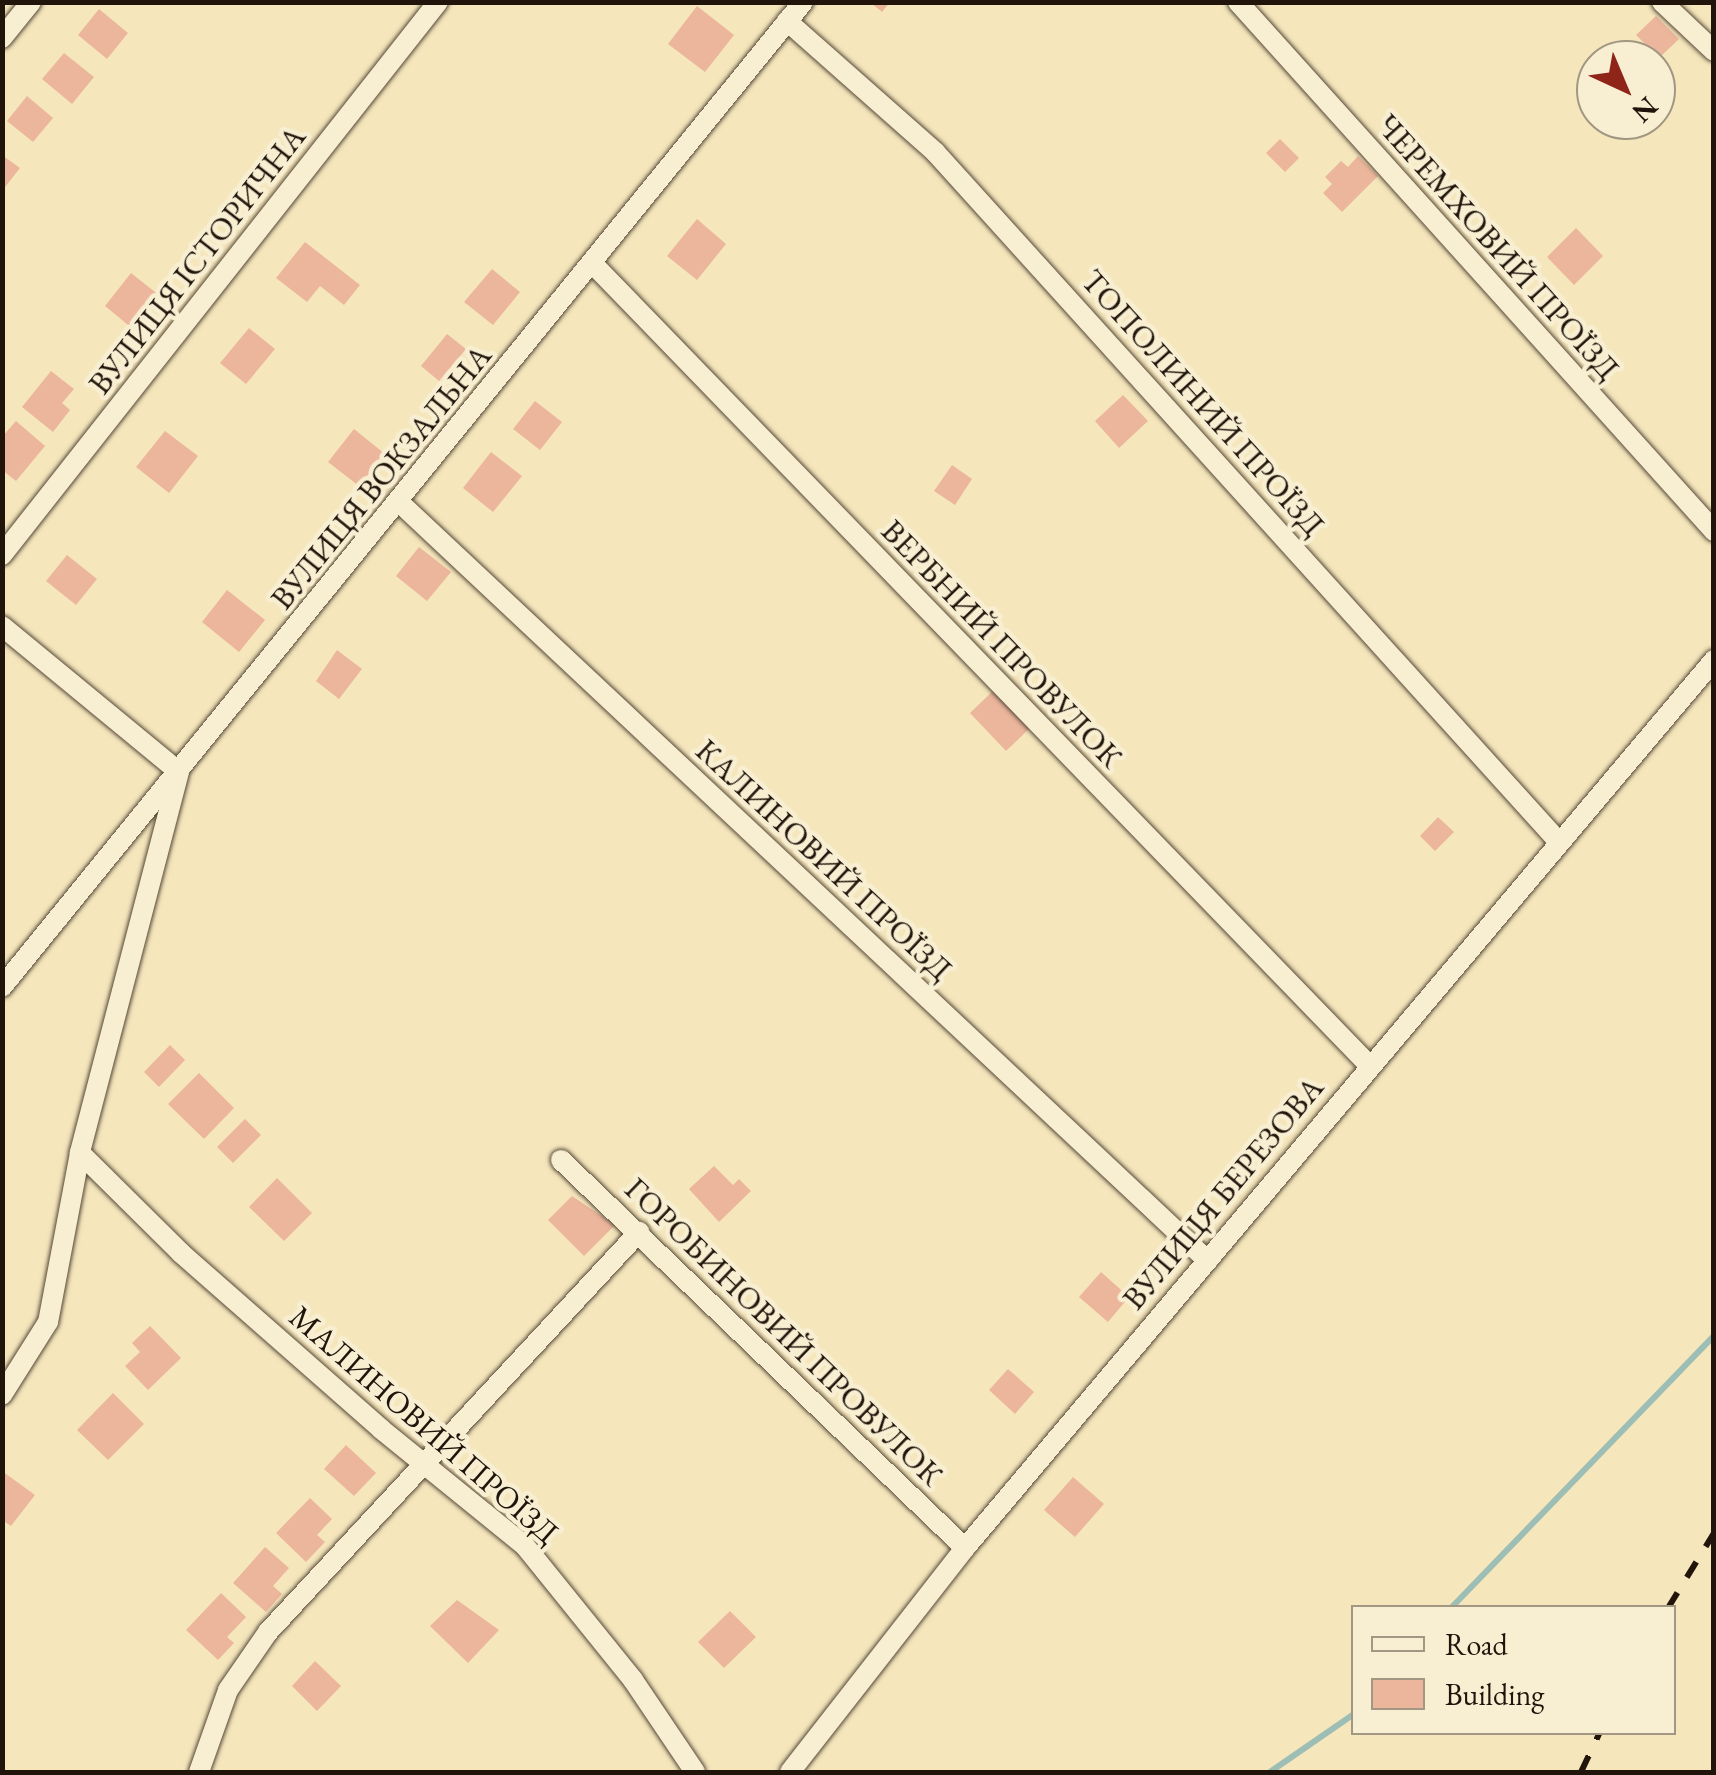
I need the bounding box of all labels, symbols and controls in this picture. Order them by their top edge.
north arrow [1576,40,1676,140]
text: N [1625,89,1666,131]
street label: ЧЕРЕМХОВИЙ ПРОЇЗД [1368,106,1628,388]
street label: ВУЛИЦЯ ІСТОРИЧНА [80,118,314,402]
street label: ТОПОЛИНИЙ ПРОЇЗД [1073,262,1333,544]
street label: ВУЛИЦЯ ВОКЗАЛЬНА [263,337,499,617]
street label: ВЕРБНИЙ ПРОВУЛОК [873,512,1131,776]
street label: КАЛИНОВИЙ ПРОЇЗД [688,731,960,989]
street label: ВУЛИЦЯ БЕРЕЗОВА [1114,1069,1332,1317]
street label: ГОРОБИНОВИЙ ПРОВУЛОК [617,1170,951,1494]
street label: МАЛИНОВИЙ ПРОЇЗД [282,1298,566,1552]
legend [1351,1605,1676,1735]
text: Road [1445,1625,1508,1664]
text: Building [1445,1675,1544,1714]

